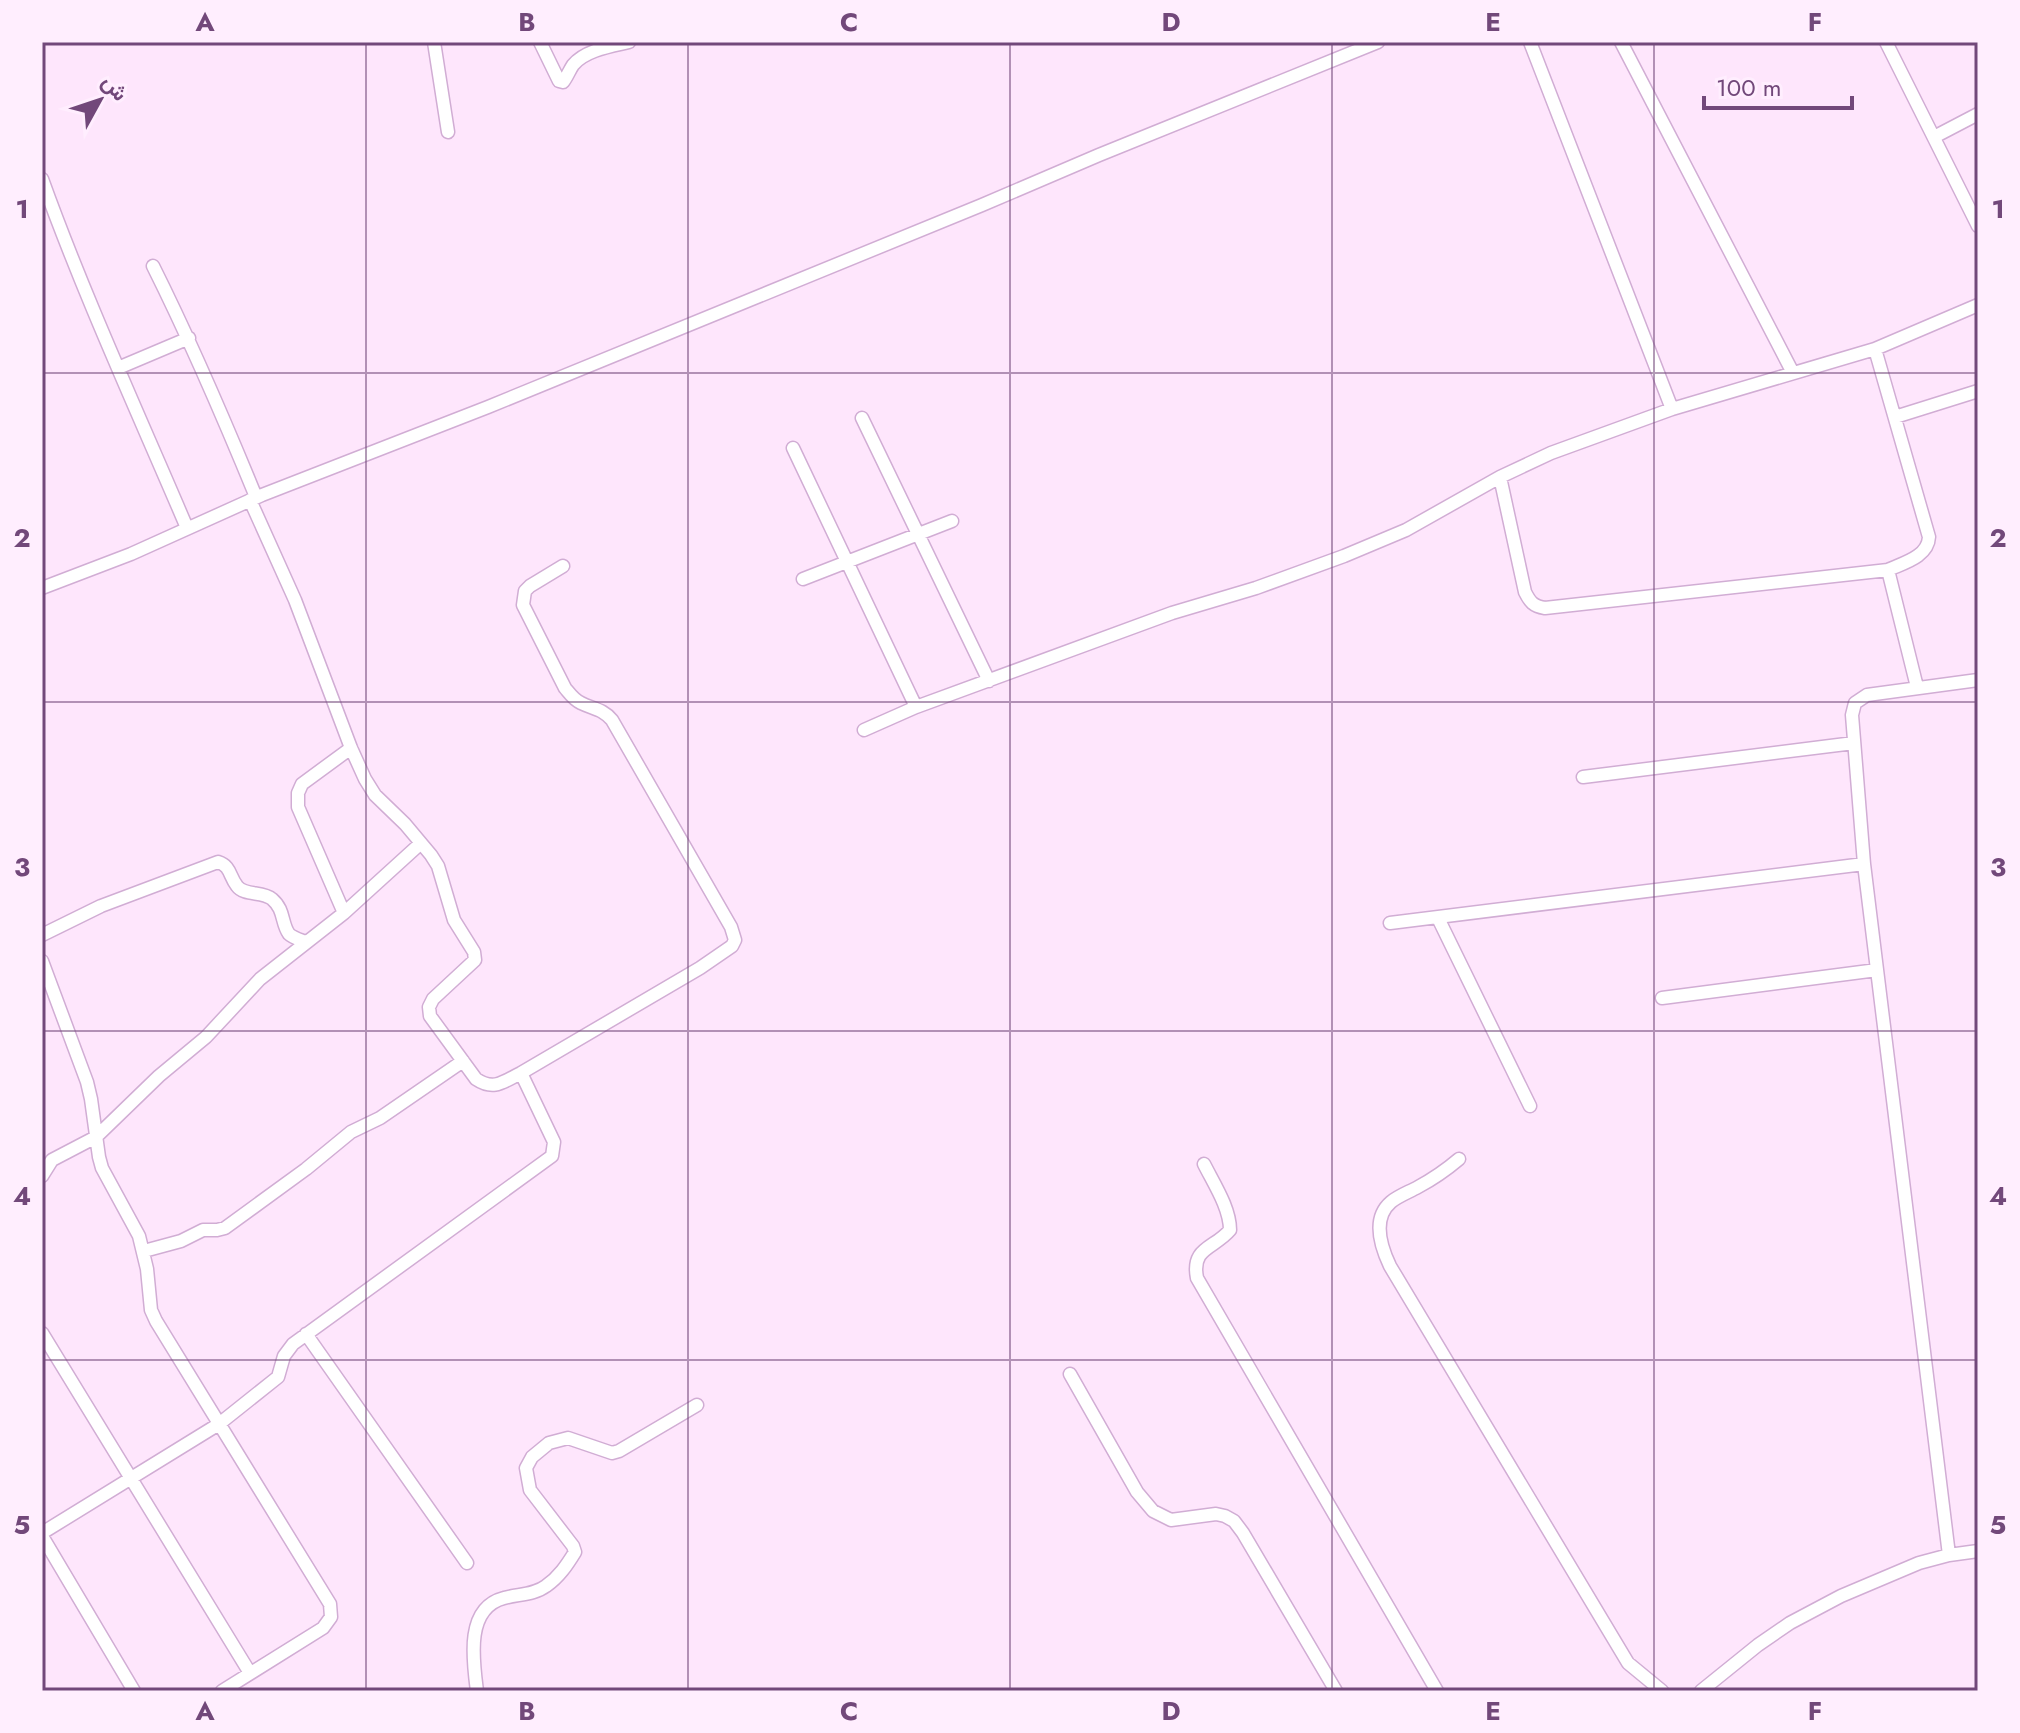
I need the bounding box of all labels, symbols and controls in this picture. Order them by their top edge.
text: A [194,3,215,41]
text: B [518,3,536,41]
text: C [840,3,858,41]
text: D [1161,3,1181,41]
text: E [1485,3,1501,41]
text: F [1808,3,1822,41]
north arrow [60,60,140,140]
scale bar [1704,60,1852,110]
text: ش [95,67,136,108]
text: 100 m [1716,70,1782,105]
text: 1 [15,190,29,228]
text: 1 [1991,190,2005,228]
text: 2 [13,519,31,557]
text: 2 [1989,519,2007,557]
text: 3 [14,848,30,886]
text: 3 [1990,848,2006,886]
text: 4 [13,1177,31,1215]
text: 4 [1989,1177,2007,1215]
text: 5 [14,1506,30,1544]
text: 5 [1990,1506,2006,1544]
text: A [194,1692,215,1730]
text: B [518,1692,536,1730]
text: C [840,1692,858,1730]
text: D [1161,1692,1181,1730]
text: E [1485,1692,1501,1730]
text: F [1808,1692,1822,1730]

